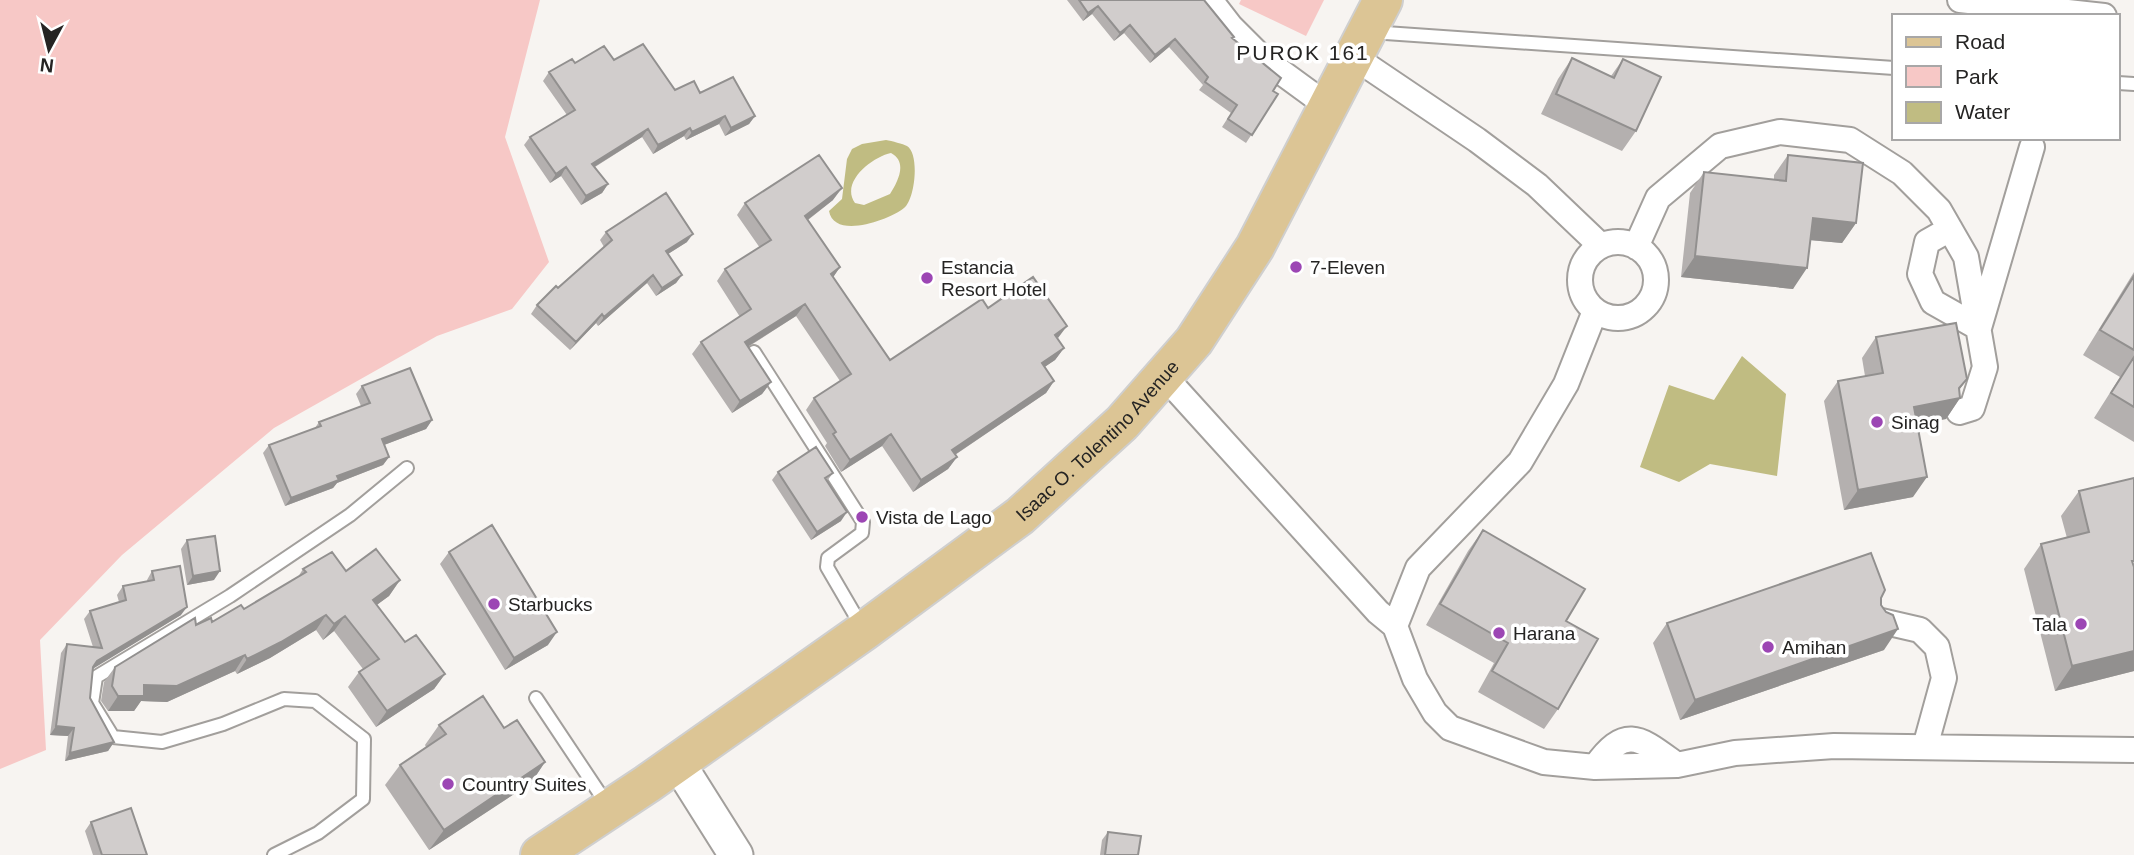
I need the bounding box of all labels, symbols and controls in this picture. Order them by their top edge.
north arrow [14,14,84,84]
legend [1892,14,2120,140]
text: Road [1955,30,2005,53]
district label: PUROK 161 [1236,41,1370,64]
text: N [39,54,55,77]
text: Park [1955,65,1999,88]
text: Water [1955,100,2010,123]
place label: Estancia Resort Hotel [941,257,1047,300]
place label: 7-Eleven [1310,257,1385,278]
marker: 7-Eleven [1288,259,1304,275]
marker: Estancia Resort Hotel [919,270,935,286]
street label: Isaac O. Tolentino Avenue [1012,356,1183,525]
place label: Sinag [1891,412,1940,433]
marker: Sinag [1869,414,1885,430]
place label: Vista de Lago [876,507,992,528]
marker: Vista de Lago [854,509,870,525]
place label: Starbucks [508,594,592,615]
marker: Starbucks [486,596,502,612]
place label: Tala [2032,614,2067,635]
marker: Tala [2073,616,2089,632]
place label: Harana [1513,623,1576,644]
marker: Harana [1491,625,1507,641]
place label: Amihan [1782,637,1846,658]
marker: Amihan [1760,639,1776,655]
place label: Country Suites [462,774,587,795]
marker: Country Suites [440,776,456,792]

